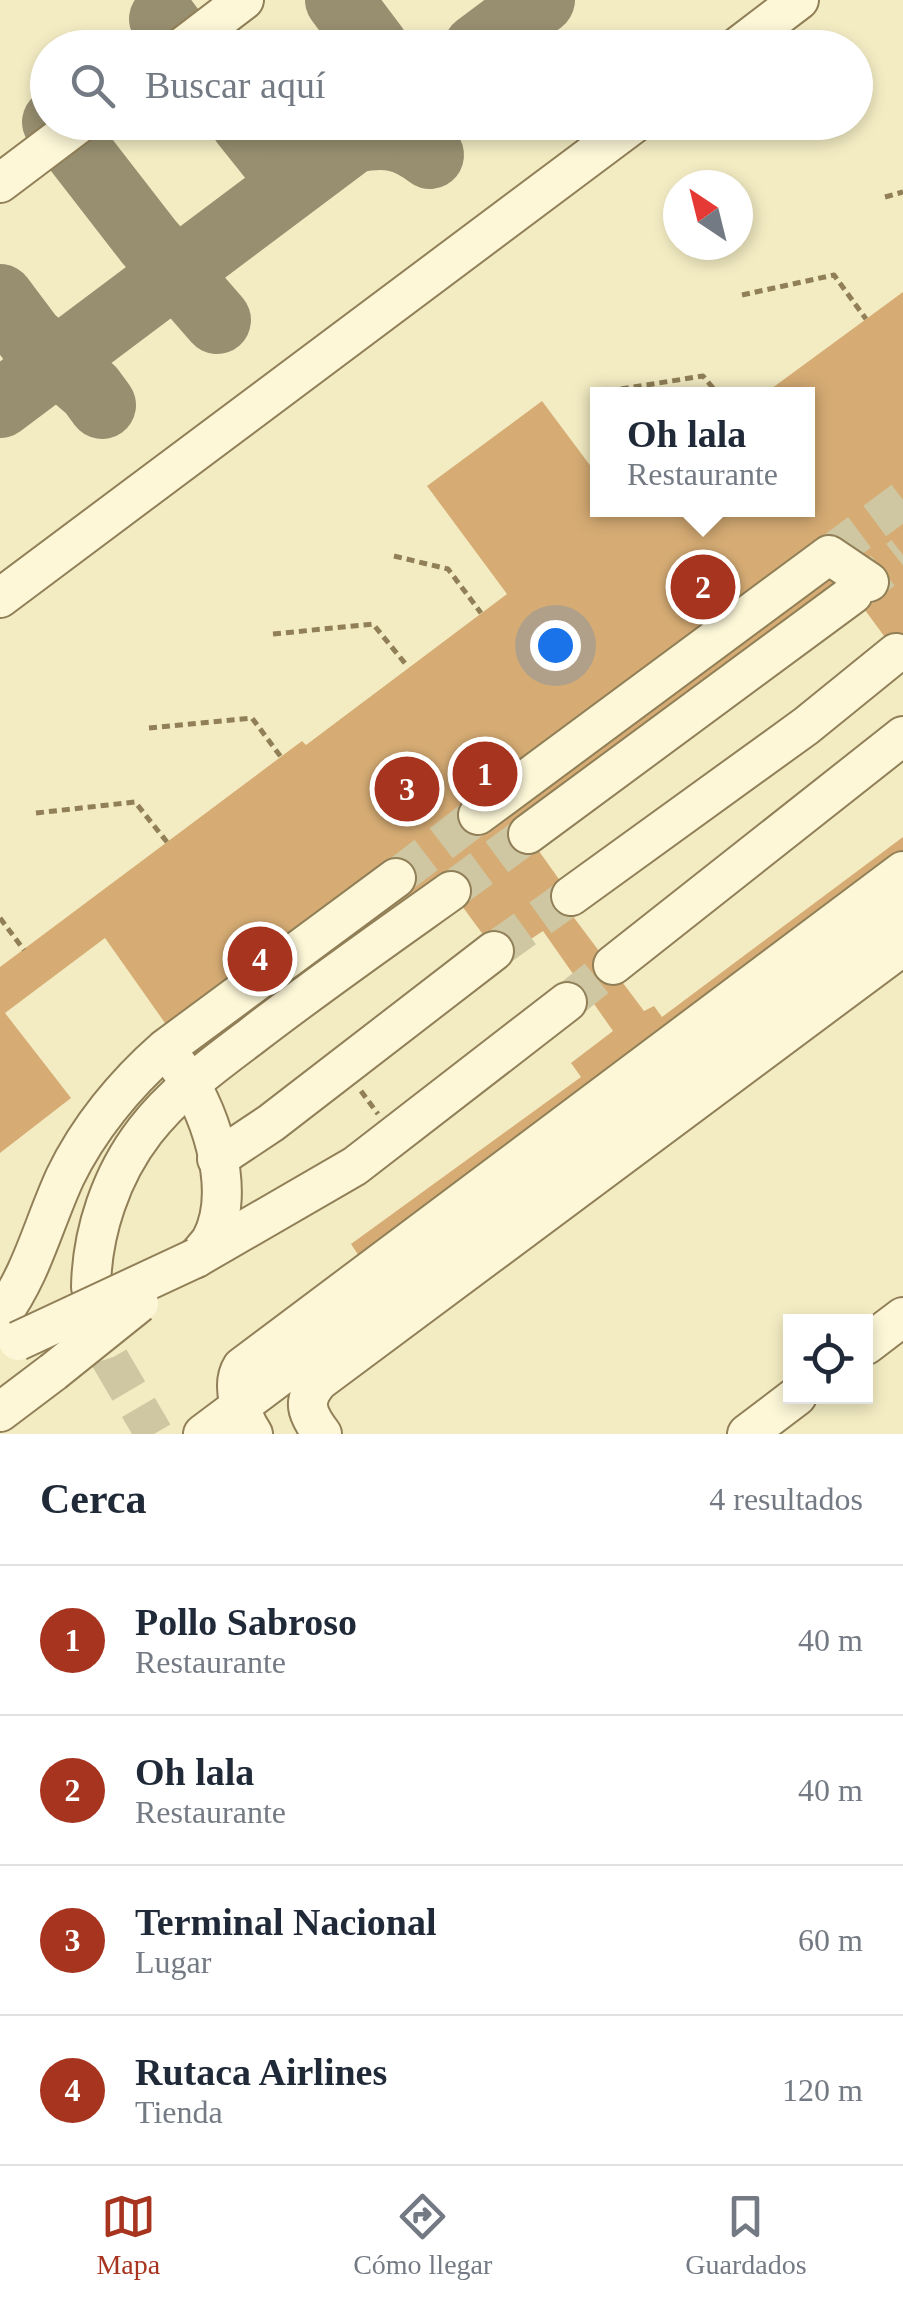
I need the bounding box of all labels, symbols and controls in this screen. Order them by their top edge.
search box [30,30,873,140]
icon: search [65,58,120,113]
text: Buscar aquí [145,64,325,106]
north arrow [663,170,753,260]
popup [590,387,815,517]
text: Oh lala [627,413,746,455]
text: Restaurante [627,456,778,492]
pin: 2 [670,550,736,624]
your location [530,620,581,671]
pin: 1 [452,736,518,812]
pin: 3 [374,752,440,826]
pin: 4 [228,922,292,996]
map controls [783,1314,873,1404]
button: locate [783,1314,873,1404]
text: Cerca [40,1476,147,1522]
text: 4 resultados [709,1481,863,1517]
text: Pollo Sabroso [135,1601,357,1643]
text: 1 [65,1622,81,1658]
text: 40 m [798,1622,863,1658]
text: Restaurante [135,1644,286,1680]
text: Oh lala [135,1751,254,1793]
text: 2 [65,1772,81,1808]
text: 40 m [798,1772,863,1808]
text: Restaurante [135,1794,286,1830]
text: Terminal Nacional [135,1901,437,1943]
text: 3 [65,1922,81,1958]
text: 60 m [798,1922,863,1958]
text: Lugar [135,1944,211,1980]
text: Rutaca Airlines [135,2051,387,2093]
text: 4 [65,2072,81,2108]
text: 120 m [782,2072,863,2108]
text: Tienda [135,2094,223,2130]
tab: Mapa [96,2189,160,2281]
tab: Cómo llegar [353,2189,492,2281]
tab: Guardados [685,2189,807,2281]

